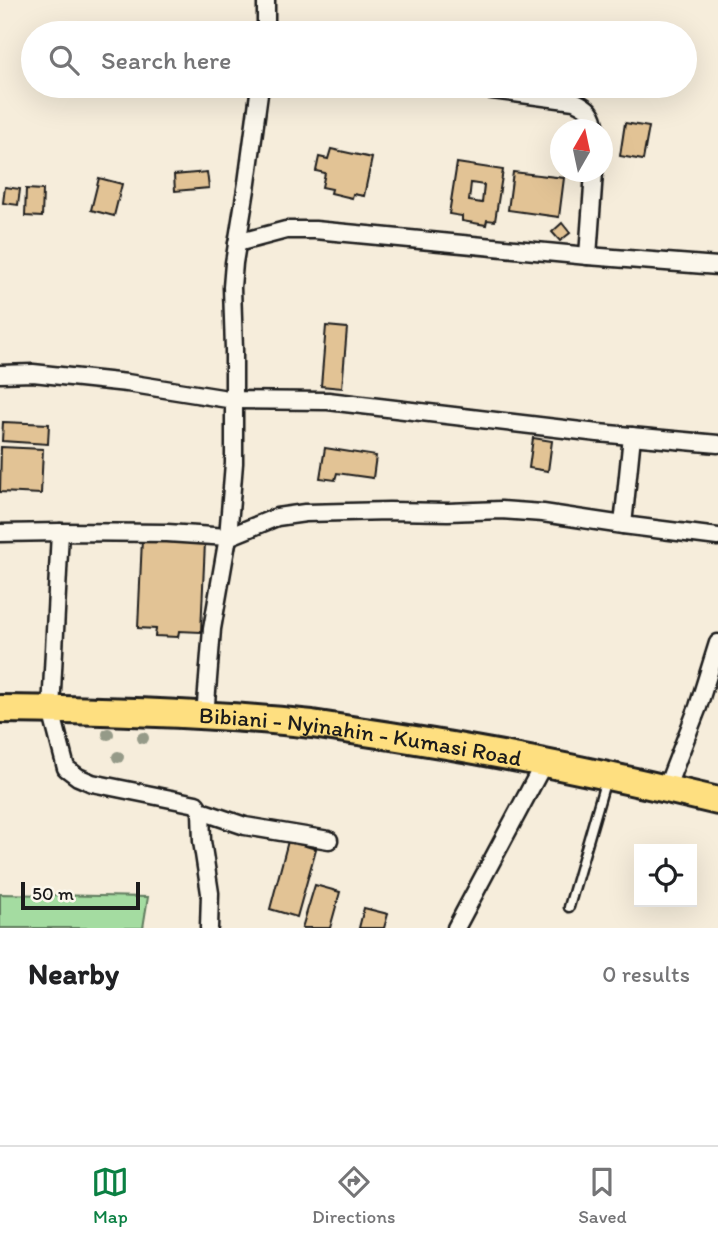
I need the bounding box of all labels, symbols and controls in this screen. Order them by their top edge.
search box [21,21,697,98]
icon: search [45,41,83,79]
text: Search here [101,44,231,76]
north arrow [550,119,613,182]
street label: Bibiani - Nyinahin - Kumasi Road [198,701,525,772]
map controls [634,844,697,907]
button: locate [634,844,697,907]
scale bar [21,879,140,911]
text: 50 m [32,882,74,905]
text: Nearby [28,955,119,992]
text: 0 results [602,960,690,988]
tab: Map [91,1163,129,1228]
tab: Directions [312,1163,396,1228]
tab: Saved [578,1163,627,1228]

